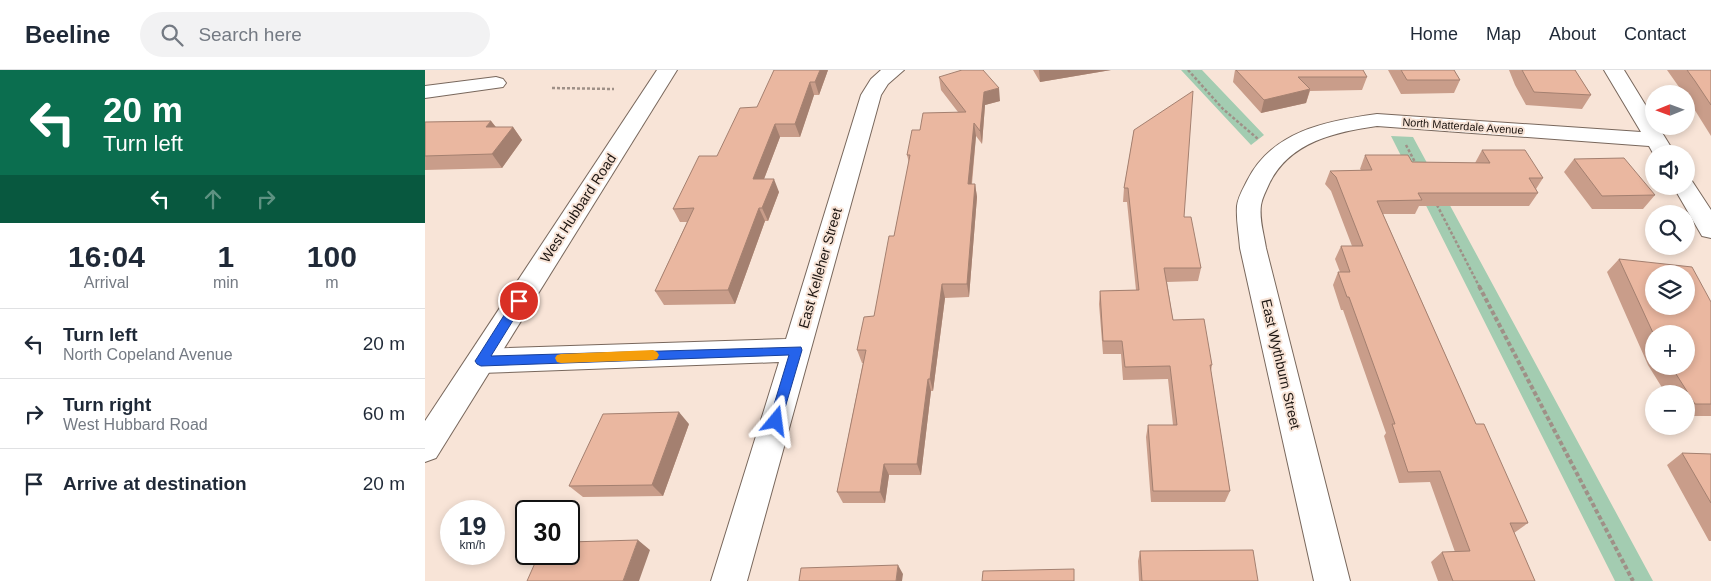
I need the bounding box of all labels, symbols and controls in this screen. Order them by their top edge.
search box [140,12,490,57]
text: Beeline [25,21,110,48]
icon: search [158,21,186,49]
text: Search here [198,24,302,45]
text: Home [1410,24,1458,44]
text: Map [1486,24,1521,44]
text: About [1549,24,1596,44]
text: Contact [1624,24,1686,44]
north arrow [1645,85,1695,135]
map controls [1645,85,1695,435]
icon: left [20,90,85,155]
text: 20 m [103,90,183,129]
street label: North Matterdale Avenue [1402,116,1524,136]
text: Turn left [103,131,183,156]
button: sound [1645,145,1695,195]
street label: West Hubbard Road [537,151,619,265]
icon: left [146,185,174,213]
icon: ahead [199,185,227,213]
icon: right [252,185,280,213]
button: search [1645,205,1695,255]
street label: East Kelleher Street [795,206,845,330]
text: 16:04 [68,240,145,273]
text: 1 [217,240,234,273]
text: 100 [307,240,357,273]
button: layers [1645,265,1695,315]
text: Arrival [84,274,129,291]
text: min [213,274,239,291]
text: m [325,274,338,291]
pin [498,280,540,322]
icon: arrive [505,287,533,315]
street label: East Wythburn Street [1258,297,1304,431]
text: Turn left [63,324,138,345]
button: + [1645,325,1695,375]
icon: left [20,330,48,358]
text: 20 m [363,333,405,354]
text: North Copeland Avenue [63,346,233,363]
button: − [1645,385,1695,435]
text: Turn right [63,394,151,415]
position arrow [749,394,801,446]
icon: right [20,400,48,428]
text: 60 m [363,403,405,424]
text: West Hubbard Road [63,416,208,433]
icon: arrive [20,470,48,498]
text: Arrive at destination [63,473,247,494]
text: 20 m [363,473,405,494]
speed limit sign: 30 [515,500,580,565]
text: 19 [459,512,486,540]
text: km/h [459,538,486,552]

